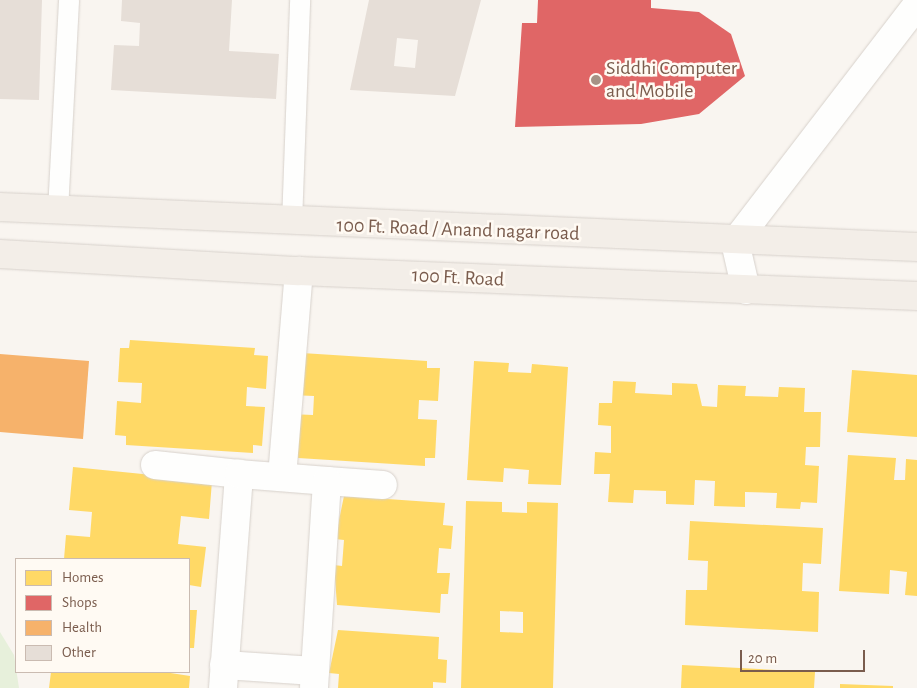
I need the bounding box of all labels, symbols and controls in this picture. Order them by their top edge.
place label: Siddhi Computer and Mobile [606,56,737,103]
marker: Siddhi Computer and Mobile [590,74,602,86]
street label: 100 Ft. Road / Anand nagar road [336,214,580,246]
street label: 100 Ft. Road [411,264,505,292]
legend [15,558,190,673]
text: Homes [62,570,104,585]
text: Shops [62,595,97,610]
text: Health [62,620,102,635]
scale bar [742,640,867,672]
text: Other [62,645,96,660]
text: 20 m [748,651,777,666]

